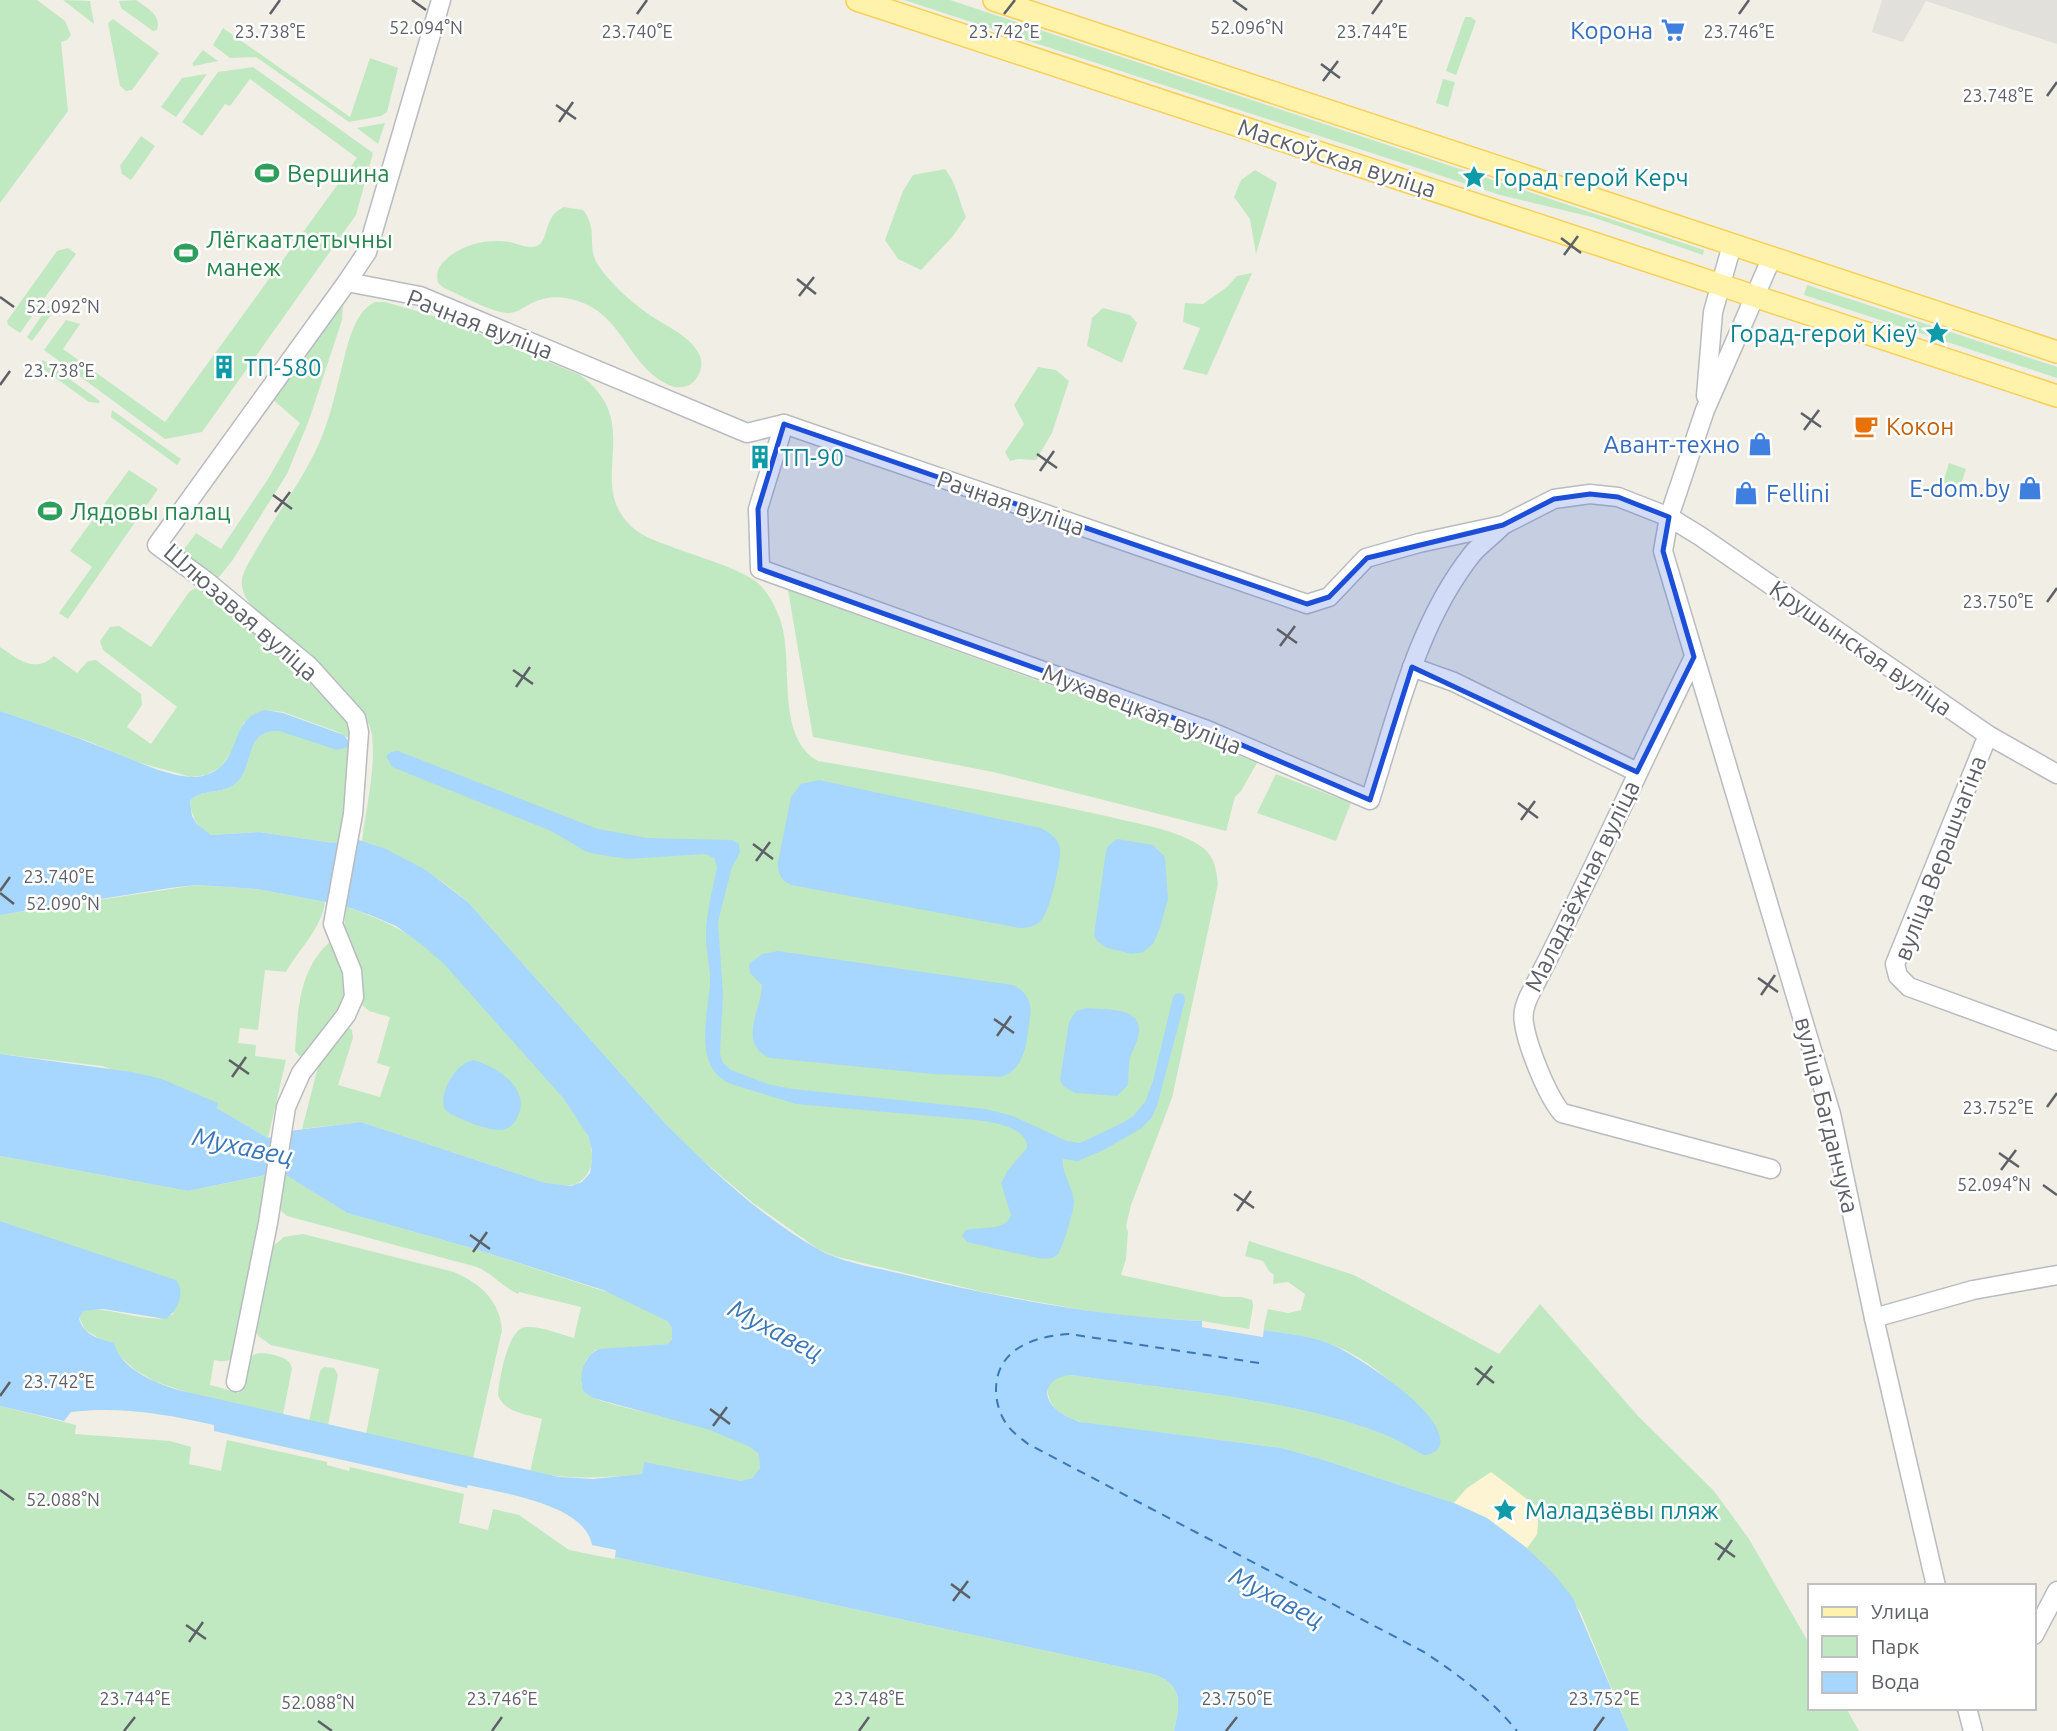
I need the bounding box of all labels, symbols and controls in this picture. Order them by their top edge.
supermarket icon: Корона [1659,16,1687,44]
text: 52.094°N [389,17,463,37]
text: 52.096°N [1210,17,1284,37]
place label: Корона [1570,17,1653,44]
text: 23.738°E [234,21,306,41]
text: 23.740°E [601,21,673,41]
text: 23.742°E [968,21,1040,41]
text: 23.744°E [1336,21,1408,41]
text: 23.746°E [1703,21,1775,41]
text: 23.748°E [1962,85,2034,105]
street label: Маскоўская вуліца [1235,113,1439,203]
sports icon: Вершина [253,159,281,187]
place label: Вершина [287,160,390,187]
place icon: Горад герой Керч [1460,163,1488,191]
place label: Горад герой Керч [1494,164,1688,191]
place label: Лёгкаатлетычны манеж [206,226,393,281]
sports icon: Лёгкаатлетычны манеж [172,239,200,267]
street label: Рачная вуліца [403,284,557,364]
text: 52.092°N [26,296,100,316]
place icon: Горад-герой Кіеў [1923,319,1951,347]
place label: Горад-герой Кіеў [1730,320,1917,347]
building icon: ТП-580 [210,353,238,381]
place label: ТП-580 [244,354,321,381]
text: 23.738°E [23,360,95,380]
cafe icon: Кокон [1852,412,1880,440]
place label: Кокон [1886,413,1954,440]
shop icon: Авант-техно [1746,430,1774,458]
place label: Авант-техно [1604,431,1740,458]
building icon: ТП-90 [746,443,774,471]
place label: ТП-90 [780,444,844,471]
street label: Рачная вуліца [934,465,1088,541]
shop icon: E-dom.by [2016,474,2044,502]
place label: E-dom.by [1909,475,2010,502]
shop icon: Fellini [1732,479,1760,507]
place label: Fellini [1766,480,1830,507]
sports icon: Лядовы палац [36,497,64,525]
place label: Лядовы палац [70,498,231,525]
street label: Шлюзавая вуліца [159,538,323,686]
street label: Крушынская вуліца [1765,575,1957,721]
text: 23.750°E [1962,591,2034,611]
street label: Мухавецкая вуліца [1039,659,1245,759]
street label: вуліца Верашчагіна [1888,752,1992,964]
street label: Маладзёжная вуліца [1519,776,1645,996]
text: 23.740°E [23,866,95,886]
text: 52.090°N [26,893,100,913]
street label: вуліца Багданчука [1790,1014,1864,1216]
text: 23.752°E [1962,1097,2034,1117]
water label: Мухавец [190,1121,296,1171]
text: 52.094°N [1957,1174,2031,1194]
water label: Мухавец [724,1293,828,1367]
text: 23.742°E [23,1371,95,1391]
text: 52.088°N [26,1489,100,1509]
place icon: Маладзёвы пляж [1491,1496,1519,1524]
place label: Маладзёвы пляж [1525,1497,1719,1524]
water label: Мухавец [1225,1560,1329,1634]
legend [1808,1584,2036,1710]
text: Улица [1871,1599,1929,1623]
text: Парк [1871,1634,1920,1658]
text: Вода [1871,1669,1920,1693]
text: 23.744°E [99,1688,171,1708]
text: 23.746°E [466,1688,538,1708]
text: 23.748°E [833,1688,905,1708]
text: 23.750°E [1201,1688,1273,1708]
text: 23.752°E [1568,1688,1640,1708]
text: 52.088°N [281,1692,355,1712]

